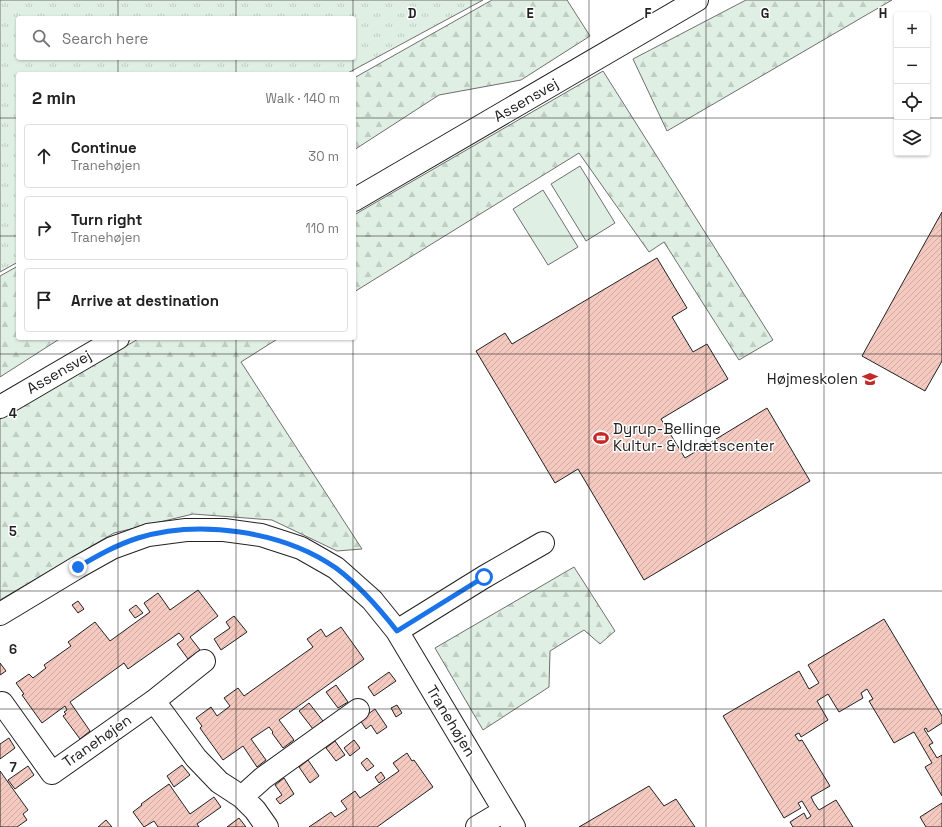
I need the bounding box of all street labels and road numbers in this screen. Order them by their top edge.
street label: Assensvej [490,74,561,126]
street label: Assensvej [23,346,94,398]
street label: Tranehøjen [423,682,480,760]
street label: Tranehøjen [58,710,135,771]

